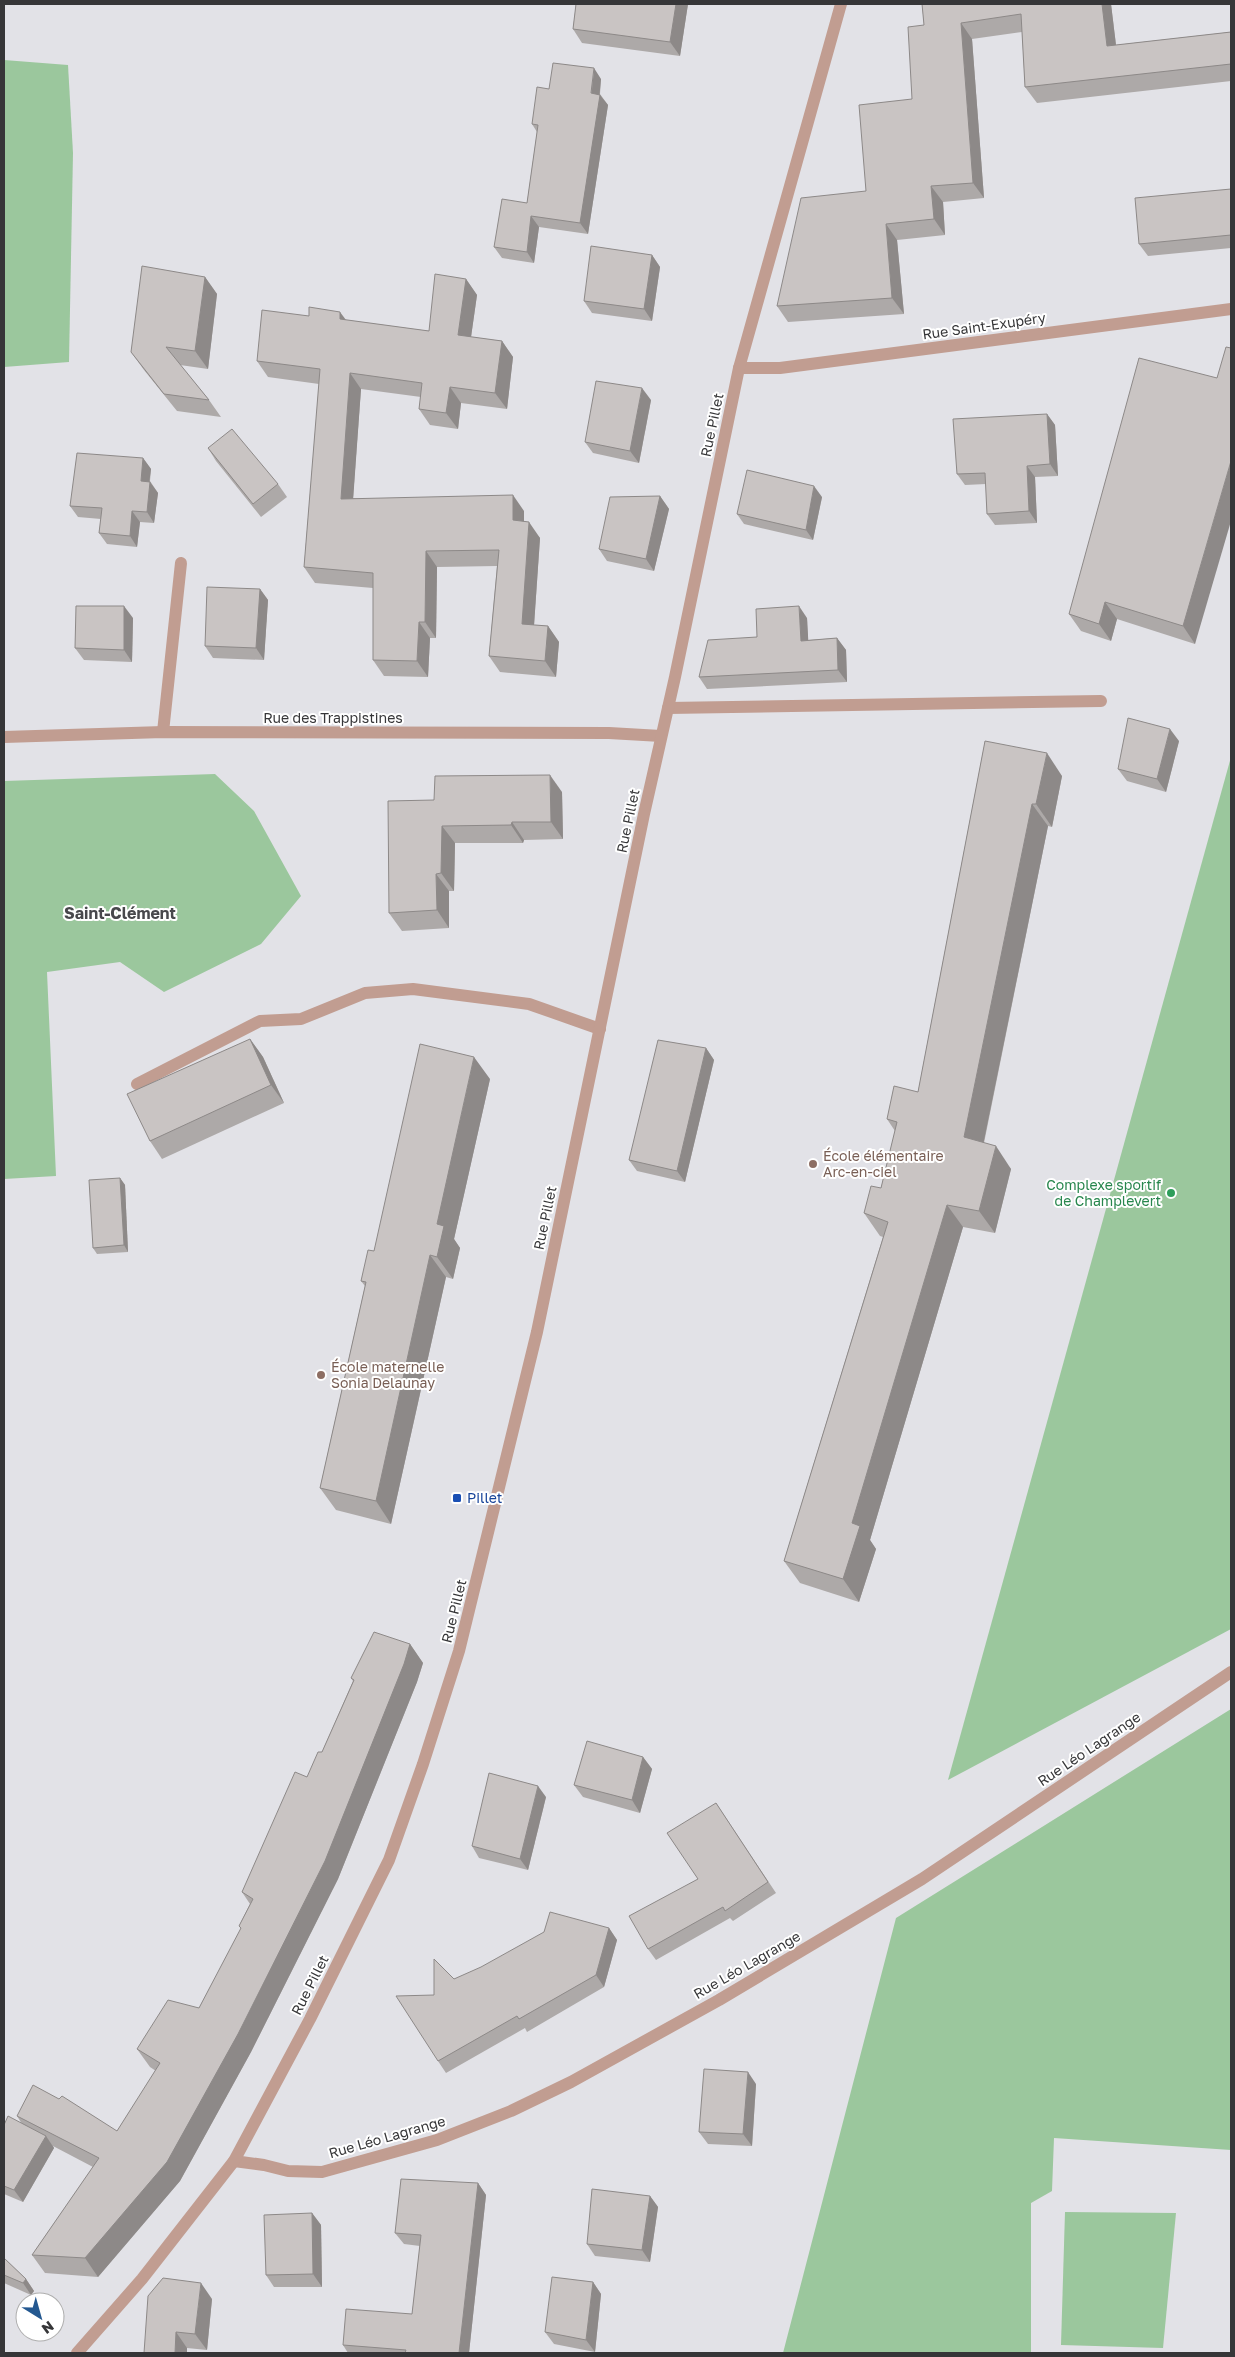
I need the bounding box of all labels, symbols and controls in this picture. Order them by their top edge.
street label: Rue Saint-Exupéry [921,308,1047,343]
street label: Rue Pillet [696,391,727,458]
street label: Rue des Trappistines [263,709,403,726]
street label: Rue Pillet [612,787,643,854]
district label: Saint-Clément [64,903,176,923]
place label: École élémentaire Arc-en-ciel [823,1147,944,1180]
marker: École élémentaire Arc-en-ciel [807,1158,819,1170]
place label: Complexe sportif de Champlevert [1046,1176,1161,1209]
street label: Rue Pillet [529,1184,560,1251]
marker: Complexe sportif de Champlevert [1165,1187,1177,1199]
place label: École maternelle Sonia Delaunay [331,1358,444,1391]
marker: École maternelle Sonia Delaunay [315,1369,327,1381]
place label: Pillet [467,1489,502,1506]
marker: Pillet [451,1492,463,1504]
street label: Rue Pillet [437,1577,470,1644]
street label: Rue Léo Lagrange [1034,1708,1143,1789]
street label: Rue Léo Lagrange [690,1927,803,2002]
street label: Rue Pillet [287,1952,332,2017]
street label: Rue Léo Lagrange [327,2112,447,2161]
north arrow [15,2292,65,2342]
text: N [39,2318,57,2338]

